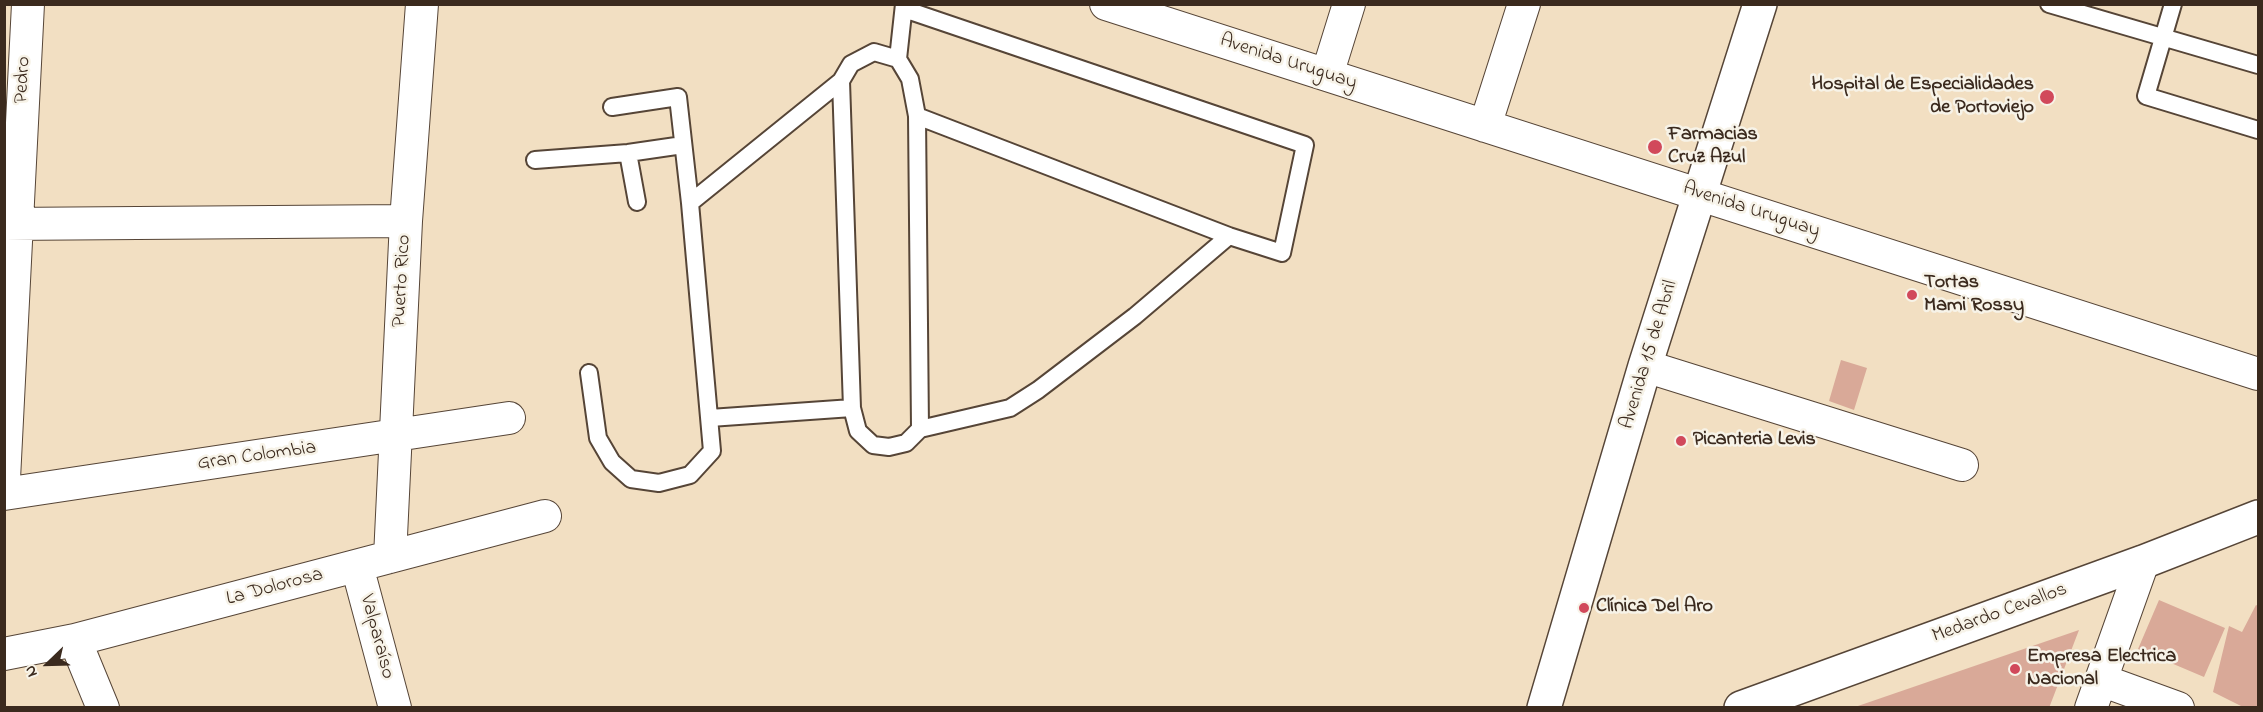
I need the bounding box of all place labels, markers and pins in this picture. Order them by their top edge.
place label: Hospital de Especialidades de Portoviejo [1811,74,2034,121]
marker: Hospital de Especialidades de Portoviejo [2038,88,2056,106]
place label: Farmacias Cruz Azul [1668,124,1758,171]
marker: Farmacias Cruz Azul [1646,138,1664,156]
place label: Tortas Mami Rossy [1924,272,2024,319]
marker: Tortas Mami Rossy [1905,288,1919,302]
place label: Picanteria Levis [1693,429,1816,453]
marker: Picanteria Levis [1674,434,1688,448]
place label: Clínica Del Aro [1596,596,1713,620]
marker: Clínica Del Aro [1577,601,1591,615]
place label: Empresa Electrica Nacional [2027,646,2176,693]
marker: Empresa Electrica Nacional [2008,662,2022,676]

